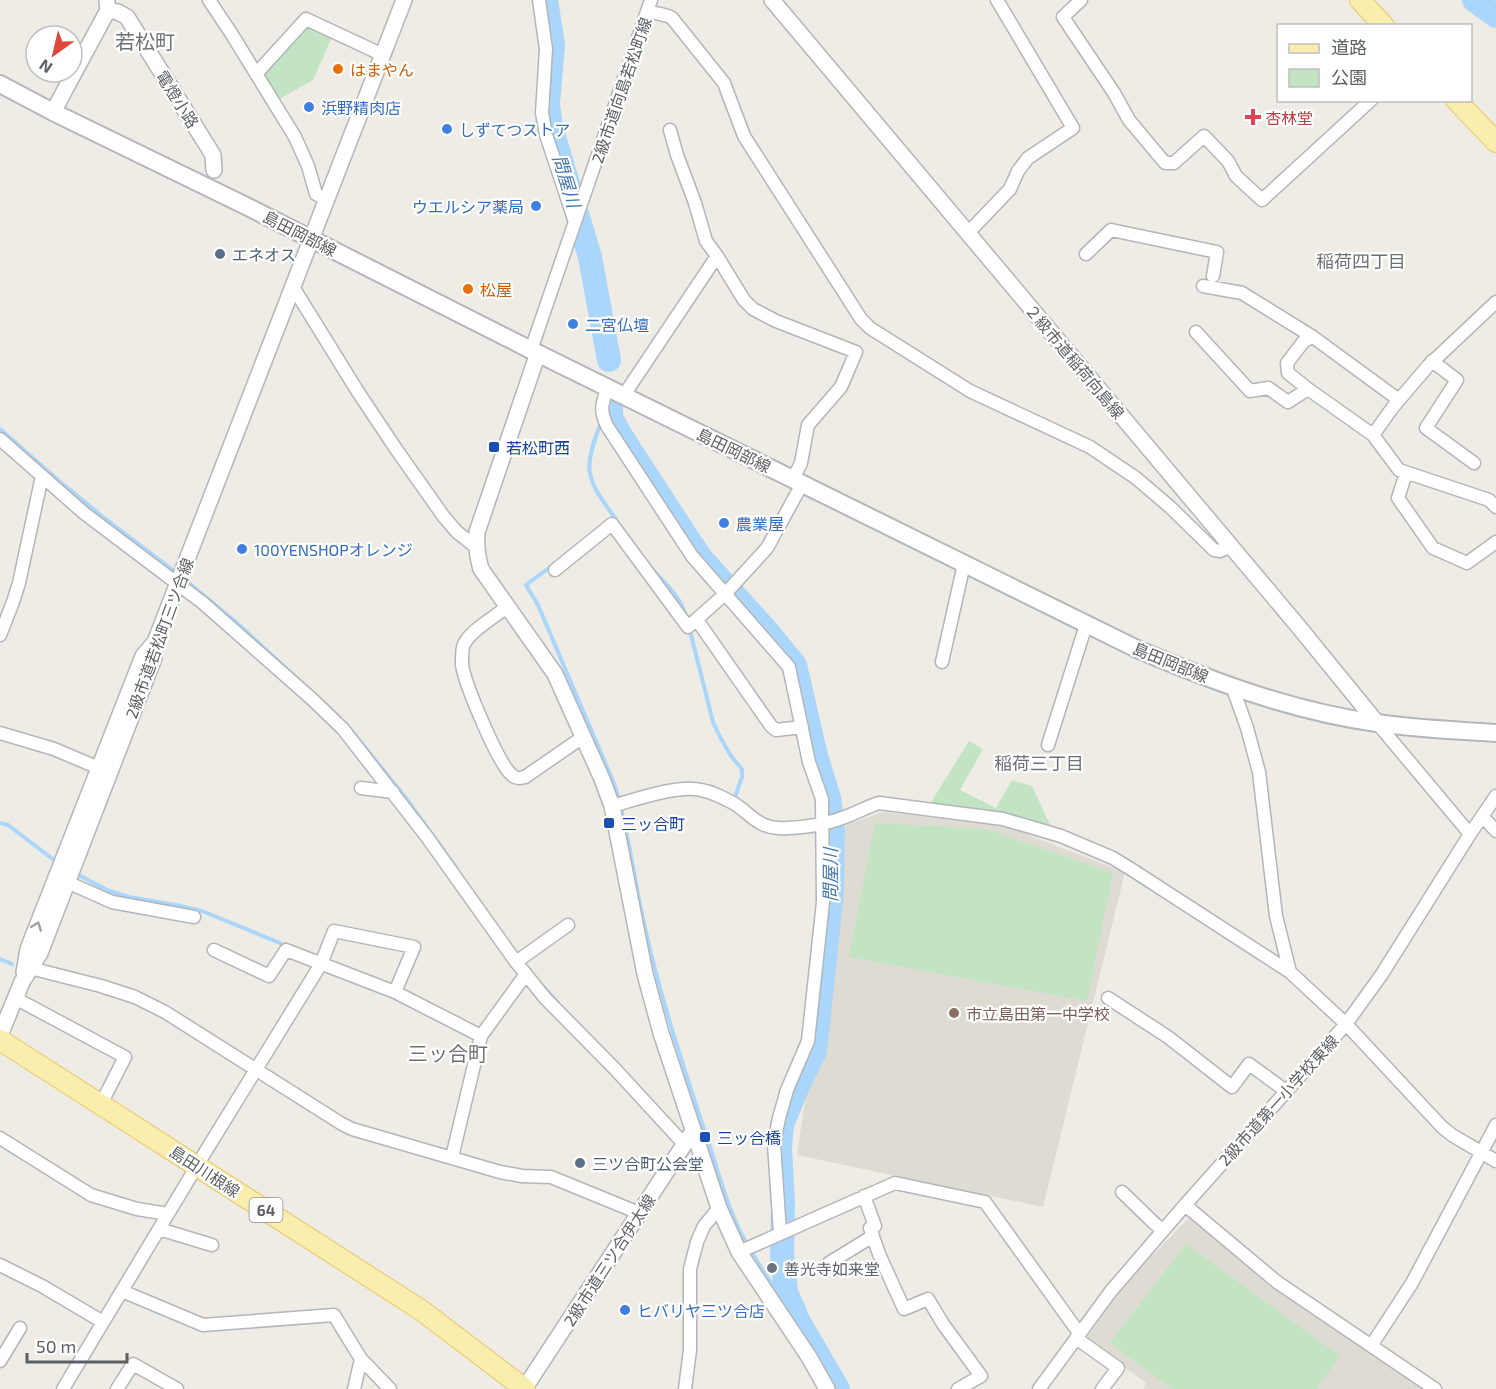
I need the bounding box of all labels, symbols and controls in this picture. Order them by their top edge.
street label: 2級市道向島若松町線 [587,15,655,165]
north arrow [24,24,84,84]
legend [1277,24,1472,102]
district label: 若松町 [115,29,175,53]
text: 道路 [1331,36,1367,58]
text: N [35,56,55,78]
place label: はまやん [350,60,414,79]
marker: はまやん [331,62,345,76]
text: 公園 [1331,66,1367,88]
street label: 電燈小路 [153,67,203,131]
place label: 浜野精肉店 [321,98,401,117]
marker: 浜野精肉店 [302,100,316,114]
place label: 杏林堂 [1265,108,1313,127]
marker: 杏林堂 [1246,110,1260,124]
place label: しずてつストア [459,120,570,139]
marker: しずてつストア [440,122,454,136]
water label: 問屋川 [549,152,586,212]
place label: ウエルシア薬局 [412,197,524,216]
marker: ウエルシア薬局 [529,199,543,213]
street label: 島田岡部線 [260,206,340,260]
place label: エネオス [232,245,296,264]
marker: エネオス [213,247,227,261]
district label: 稲荷四丁目 [1316,250,1406,272]
place label: 松屋 [480,280,512,299]
marker: 松屋 [461,282,475,296]
street label: ２級市道稲荷向島線 [1021,300,1129,422]
place label: 二宮仏壇 [585,315,649,334]
marker: 二宮仏壇 [566,317,580,331]
street label: 島田岡部線 [694,424,774,476]
place label: 若松町西 [506,438,570,457]
marker: 若松町西 [487,440,501,454]
place label: 農業屋 [736,514,784,533]
marker: 農業屋 [717,516,731,530]
place label: 100YENSHOPオレンジ [254,540,413,559]
marker: 100YENSHOPオレンジ [235,542,249,556]
street label: 2級市道若松町三ツ合線 [121,555,197,721]
street label: 島田岡部線 [1130,638,1212,686]
district label: 稲荷三丁目 [994,752,1084,774]
place label: 三ッ合町 [621,814,685,833]
marker: 三ッ合町 [602,816,616,830]
water label: 問屋川 [819,846,841,902]
one-way arrow [30,921,43,931]
place label: 市立島田第一中学校 [966,1004,1110,1023]
marker: 市立島田第一中学校 [947,1006,961,1020]
street label: 2級市道第一小学校東線 [1214,1031,1342,1169]
district label: 三ッ合町 [408,1041,488,1065]
place label: 三ッ合橋 [717,1128,781,1147]
marker: 三ッ合橋 [698,1130,712,1144]
street label: 島田川根線 [166,1141,244,1201]
place label: 三ツ合町公会堂 [592,1154,704,1173]
marker: 三ツ合町公会堂 [573,1156,587,1170]
street label: 2級市道三ツ合伊太線 [559,1191,659,1329]
road number: 64 [250,1198,282,1222]
place label: 善光寺如来堂 [784,1259,880,1278]
marker: 善光寺如来堂 [765,1261,779,1275]
place label: ヒバリヤ三ツ合店 [637,1301,765,1320]
marker: ヒバリヤ三ツ合店 [618,1303,632,1317]
scale bar [27,1326,128,1364]
text: 50 m [36,1335,76,1357]

